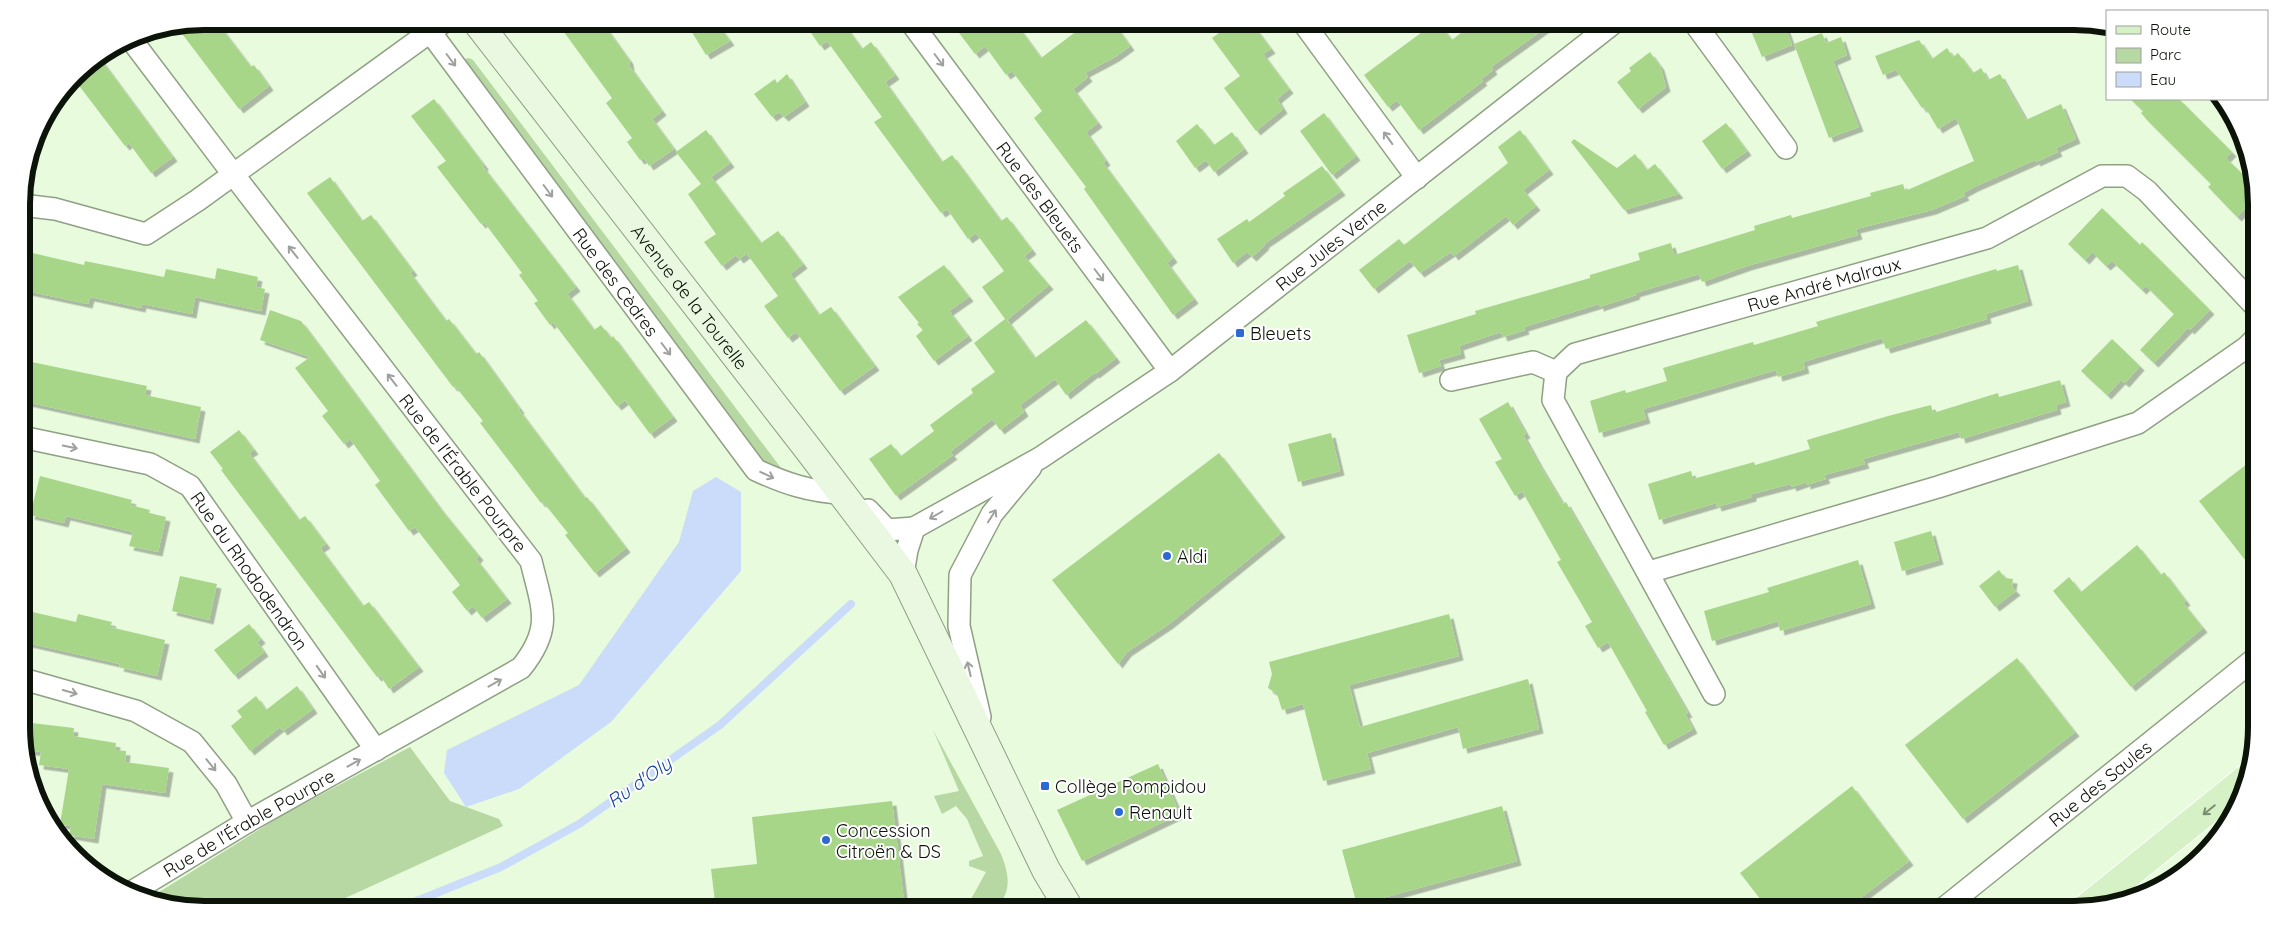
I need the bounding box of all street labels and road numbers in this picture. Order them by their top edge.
street label: Rue des Bleuets [992,137,1089,257]
street label: Rue Jules Verne [1270,194,1391,296]
street label: Avenue de la Tourelle [626,220,753,374]
street label: Rue des Cèdres [568,223,664,341]
street label: Rue André Malraux [1745,251,1903,316]
street label: Rue de l'Érable Pourpre [394,389,532,557]
street label: Rue du Rhododendron [186,487,313,654]
street label: Rue des Saules [2044,735,2156,831]
street label: Rue de l'Érable Pourpre [159,764,339,882]

